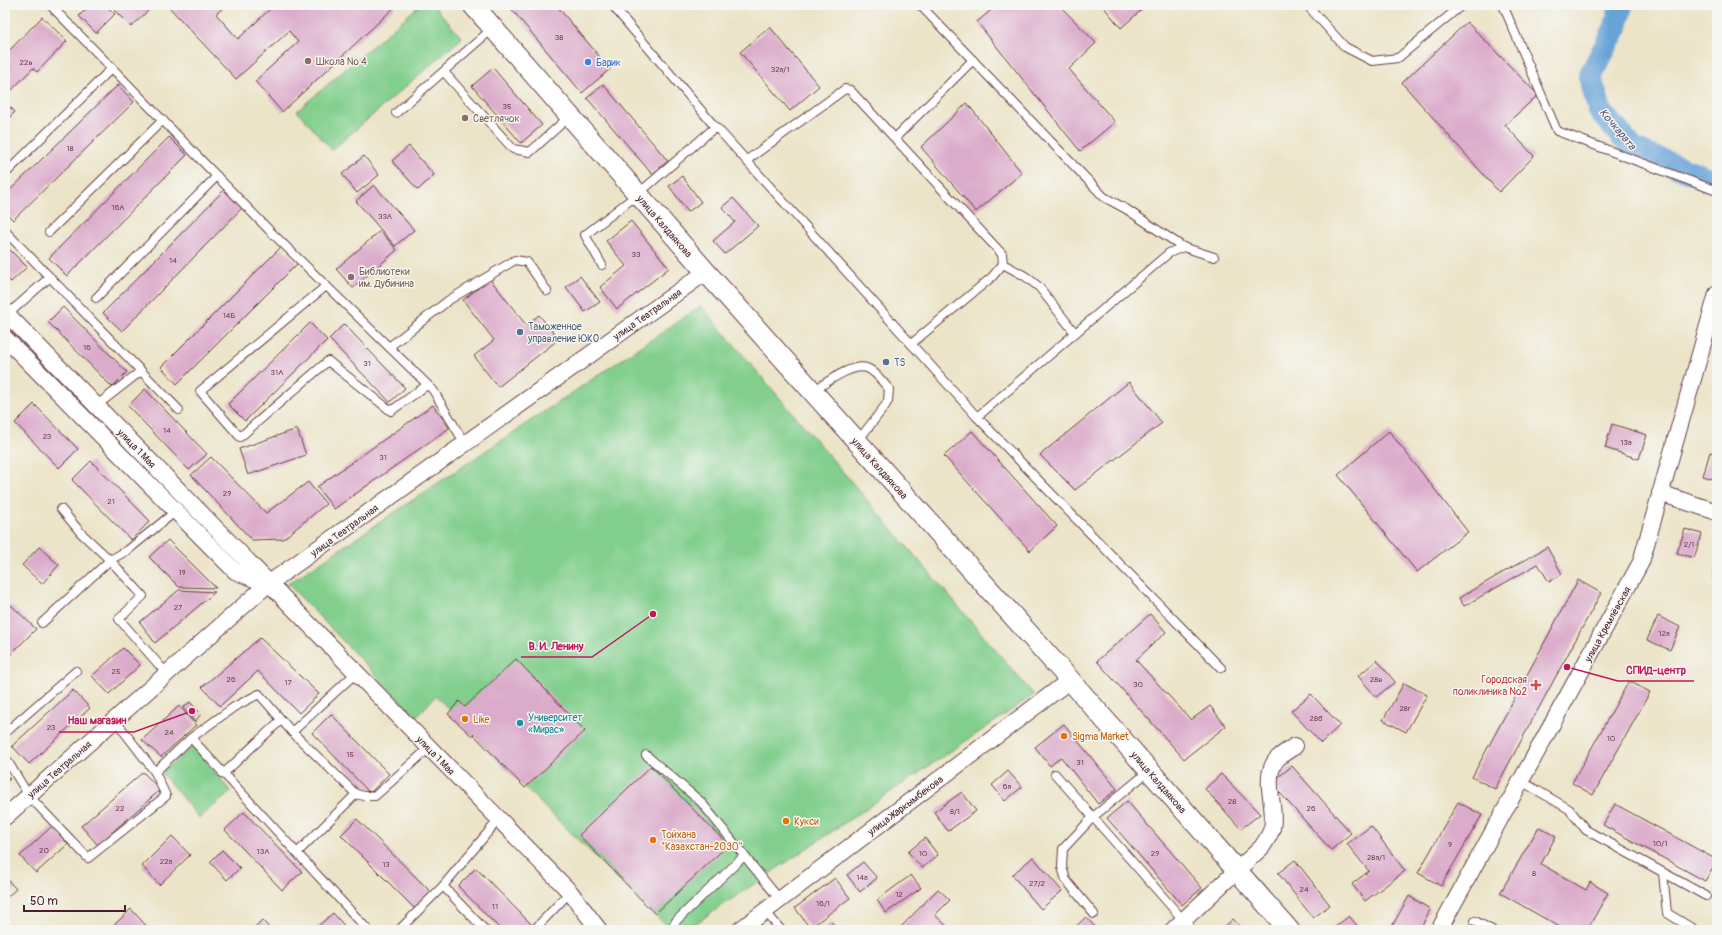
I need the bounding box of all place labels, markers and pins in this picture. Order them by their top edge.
marker: Школа № 4 [303,56,313,66]
place label: Школа № 4 [316,56,367,68]
marker: Барик [583,57,593,67]
place label: Барик [596,57,621,69]
marker: Светлячок [460,113,470,123]
place label: Светлячок [473,113,520,125]
place label: Библиотеки им. Дубинина [359,266,414,290]
marker: Библиотеки им. Дубинина [346,272,356,282]
place label: Таможенное управление ЮКО [527,321,599,345]
marker: Таможенное управление ЮКО [515,327,525,337]
marker: TS [881,357,891,367]
place label: TS [894,357,906,369]
callout: В. И. Ленину [521,634,592,657]
callout: СПИД-центр [1618,658,1694,681]
place label: Городская поликлиника №2 [1453,674,1527,698]
marker: Городская поликлиника №2 [1530,679,1542,691]
callout: Наш магазин [59,709,134,732]
place label: Университет «Мирас» [528,712,583,736]
marker: Like [460,714,470,724]
place label: Like [473,714,490,726]
marker: Университет «Мирас» [515,718,525,728]
marker: Sigma Market [1059,731,1069,741]
place label: Sigma Market [1072,731,1130,743]
marker: Кукси [781,816,791,826]
place label: Кукси [794,816,819,828]
place label: Тойхана "Казахстан-2030" [661,829,743,853]
marker: Тойхана "Казахстан-2030" [648,835,658,845]

